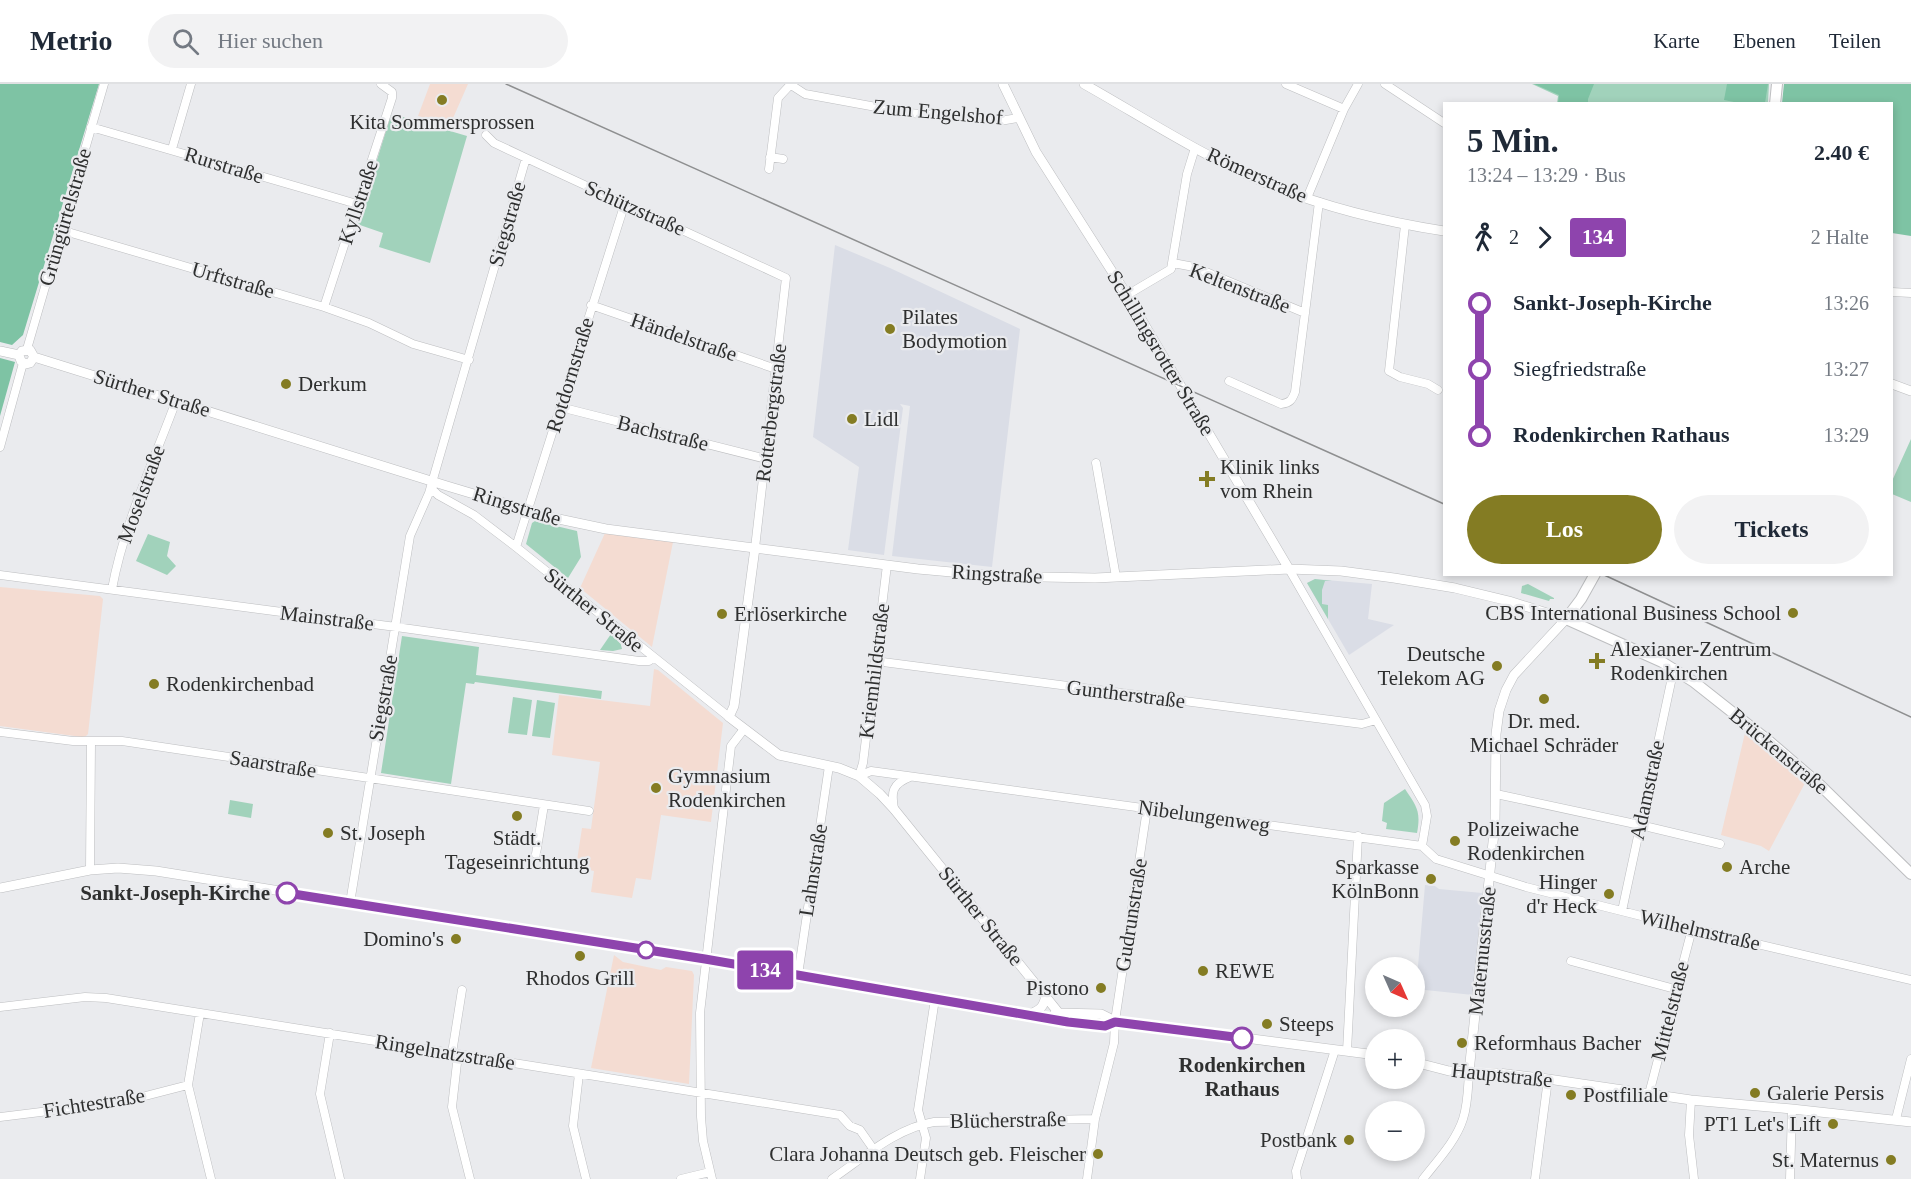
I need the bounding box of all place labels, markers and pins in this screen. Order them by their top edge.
marker: Kita Sommersprossen [435,93,449,107]
place label: Kita Sommersprossen [350,110,535,134]
place label: Pilates Bodymotion [902,305,1008,353]
marker: Pilates Bodymotion [883,322,897,336]
place label: Derkum [298,372,367,396]
marker: Derkum [279,377,293,391]
place label: Lidl [864,407,899,431]
marker: Lidl [845,412,859,426]
place label: Klinik links vom Rhein [1220,455,1320,503]
marker: Klinik links vom Rhein [1198,470,1216,488]
place label: CBS International Business School [1485,601,1781,625]
place label: Erlöserkirche [734,602,847,626]
marker: CBS International Business School [1786,606,1800,620]
marker: Erlöserkirche [715,607,729,621]
place label: Alexianer-Zentrum Rodenkirchen [1610,637,1772,685]
place label: Deutsche Telekom AG [1377,642,1485,690]
marker: Alexianer-Zentrum Rodenkirchen [1588,652,1606,670]
marker: Deutsche Telekom AG [1490,659,1504,673]
place label: Rodenkirchenbad [166,672,315,696]
marker: Rodenkirchenbad [147,677,161,691]
marker: Dr. med. Michael Schräder [1537,692,1551,706]
place label: Dr. med. Michael Schräder [1470,709,1618,757]
place label: Gymnasium Rodenkirchen [668,764,786,812]
marker: Gymnasium Rodenkirchen [649,781,663,795]
marker: Städt. Tageseinrichtung [510,809,524,823]
place label: Polizeiwache Rodenkirchen [1467,817,1585,865]
place label: St. Joseph [340,821,426,845]
marker: St. Joseph [321,826,335,840]
place label: Städt. Tageseinrichtung [445,826,590,874]
marker: Polizeiwache Rodenkirchen [1448,834,1462,848]
place label: Sparkasse KölnBonn [1331,855,1419,903]
place label: Arche [1739,855,1790,879]
marker: Arche [1720,860,1734,874]
place label: Hinger d'r Heck [1526,870,1597,918]
marker: Sparkasse KölnBonn [1424,872,1438,886]
place label: Sankt-Joseph-Kirche [80,881,270,905]
marker: Sankt-Joseph-Kirche [276,882,298,904]
marker: Hinger d'r Heck [1602,887,1616,901]
place label: Domino's [363,927,444,951]
marker: Domino's [449,932,463,946]
unlabelled marker [637,941,655,959]
marker: Rhodos Grill [573,949,587,963]
place label: REWE [1215,959,1274,983]
marker: REWE [1196,964,1210,978]
place label: Rhodos Grill [525,966,635,990]
place label: Pistono [1026,976,1089,1000]
marker: Pistono [1094,981,1108,995]
place label: Steeps [1279,1012,1334,1036]
marker: Steeps [1260,1017,1274,1031]
marker: Rodenkirchen Rathaus [1231,1027,1253,1049]
place label: Reformhaus Bacher [1474,1031,1641,1055]
marker: Reformhaus Bacher [1455,1036,1469,1050]
place label: Rodenkirchen Rathaus [1179,1053,1306,1101]
place label: Galerie Persis [1767,1081,1884,1105]
place label: Postfiliale [1583,1083,1668,1107]
marker: Galerie Persis [1748,1086,1762,1100]
marker: Postfiliale [1564,1088,1578,1102]
place label: PT1 Let's Lift [1704,1112,1821,1136]
marker: PT1 Let's Lift [1826,1117,1840,1131]
place label: Postbank [1260,1128,1337,1152]
marker: Postbank [1342,1133,1356,1147]
place label: Clara Johanna Deutsch geb. Fleischer [769,1142,1086,1166]
marker: Clara Johanna Deutsch geb. Fleischer [1091,1147,1105,1161]
place label: St. Maternus [1772,1148,1879,1172]
marker: St. Maternus [1884,1153,1898,1167]

